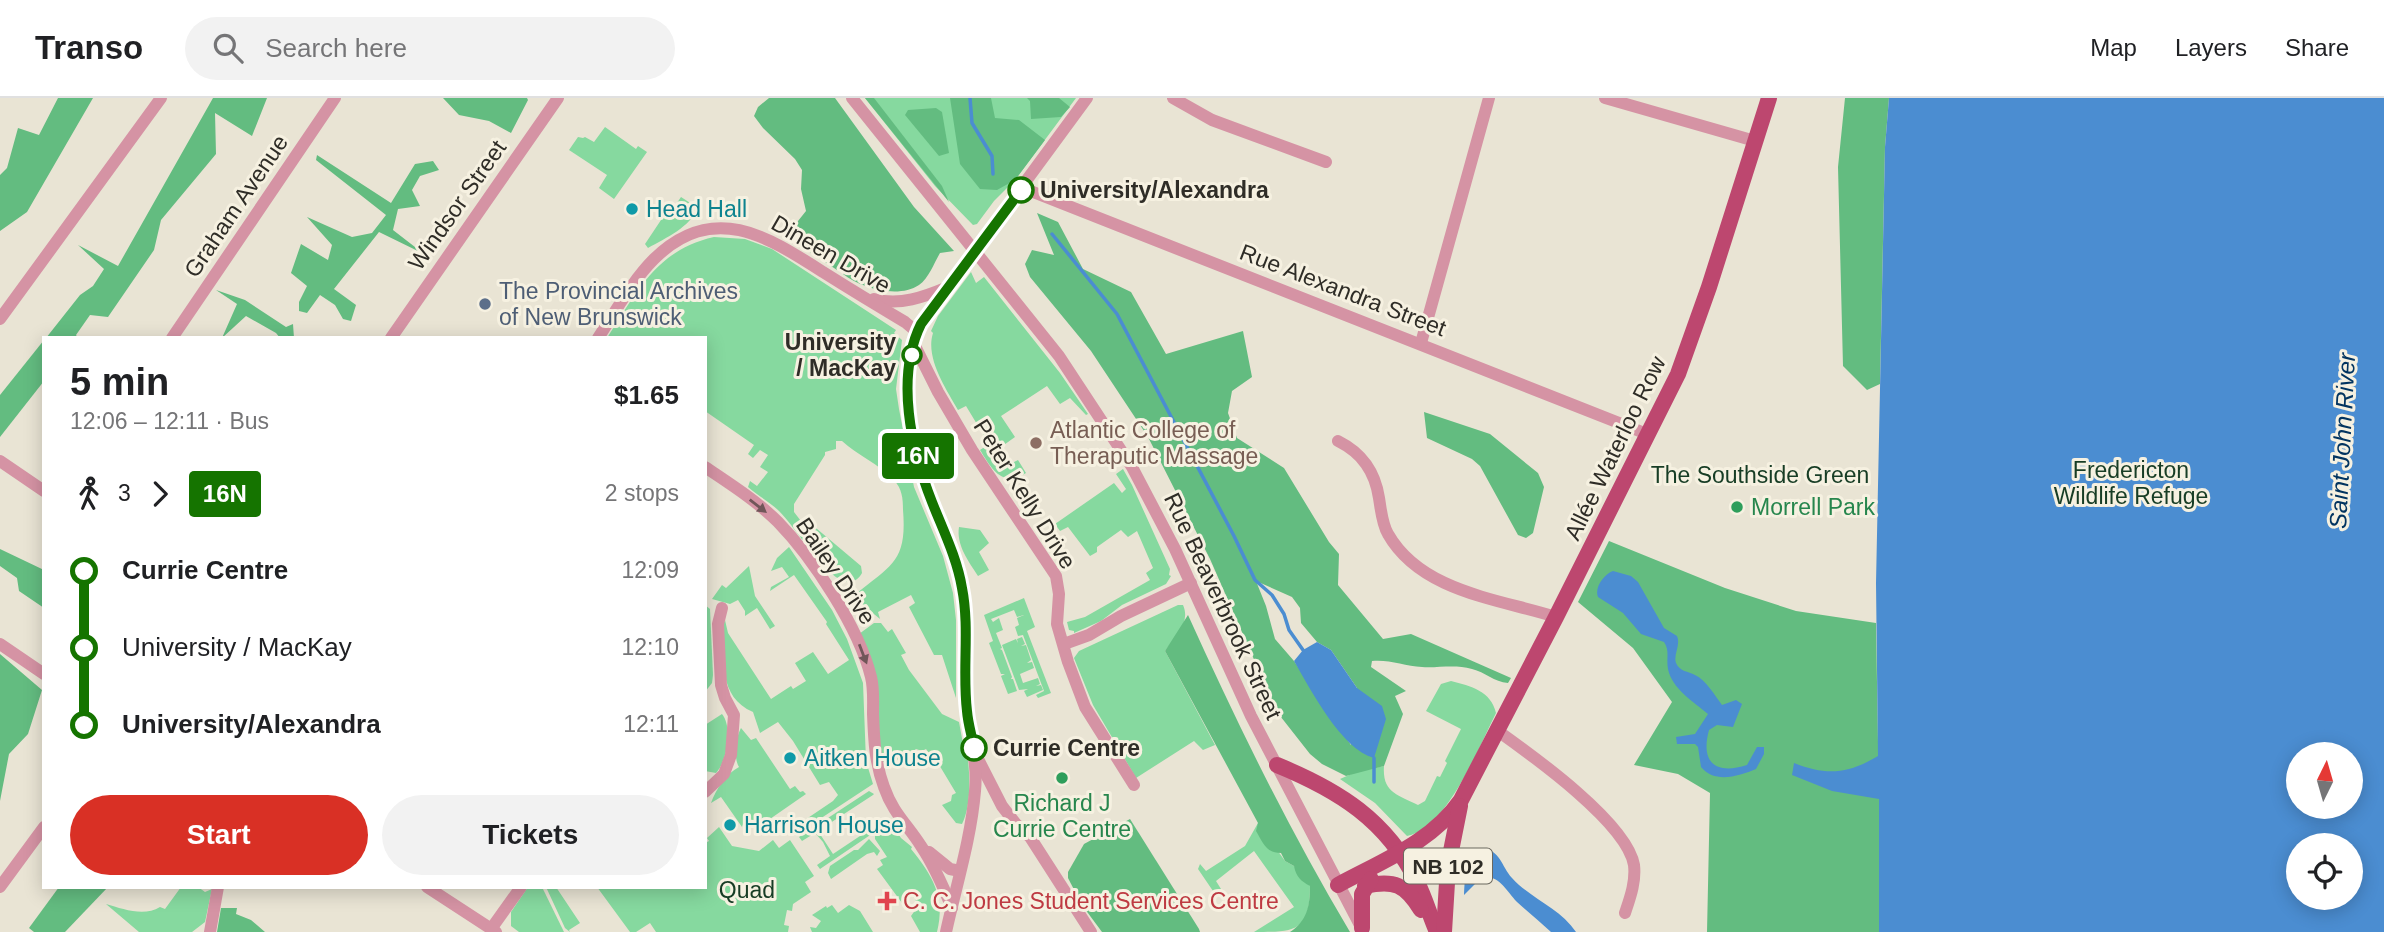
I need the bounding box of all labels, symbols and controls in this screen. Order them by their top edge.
search box [185,17,675,80]
text: Transo [35,29,143,66]
icon: search [209,29,247,67]
text: Search here [265,33,407,63]
text: Map [2090,34,2137,61]
text: Layers [2175,34,2247,61]
text: Share [2285,34,2349,61]
street label: Graham Avenue [179,130,293,282]
street label: Windsor Street [403,135,512,275]
marker: University/Alexandra [1008,177,1034,203]
place label: University/Alexandra [1040,177,1269,203]
place label: Head Hall [646,196,747,222]
marker: Head Hall [624,201,640,217]
street label: Dineen Drive [767,210,895,298]
street label: Rue Alexandra Street [1236,239,1450,342]
place label: The Provincial Archives of New Brunswick [499,278,738,330]
marker: The Provincial Archives of New Brunswick [477,296,493,312]
place label: University / MacKay [785,329,896,381]
marker: University / MacKay [902,345,922,365]
water label: Saint John River [2324,351,2360,530]
street label: Allée Waterloo Row [1559,352,1671,544]
text: 5 min [70,361,169,403]
text: $1.65 [614,380,679,410]
text: 12:06 – 12:11 · Bus [70,408,269,434]
street label: Peter Kelly Drive [969,414,1081,574]
place label: Atlantic College of Theraputic Massage [1050,417,1258,469]
line badge: 16N [878,433,958,479]
marker: Atlantic College of Theraputic Massage [1028,435,1044,451]
text: 16N [896,442,940,469]
park label: Fredericton Wildlife Refuge [2054,457,2208,509]
park label: The Southside Green [1651,462,1869,488]
icon: walk [70,475,108,513]
icon: forward [141,475,179,513]
text: 3 [118,480,131,506]
text: 16N [203,480,247,507]
text: 2 stops [605,480,679,506]
street label: Rue Beaverbrook Street [1159,489,1287,724]
place label: Morrell Park [1751,494,1875,520]
one-way arrow [749,498,767,513]
marker: Morrell Park [1729,499,1745,515]
street label: Bailey Drive [791,513,881,629]
text: Currie Centre [122,555,288,585]
text: 12:09 [621,557,679,583]
text: University / MacKay [122,632,352,662]
text: 12:10 [621,634,679,660]
one-way arrow [858,643,869,664]
text: University/Alexandra [122,709,381,739]
text: 12:11 [623,711,679,737]
marker: Currie Centre [961,735,987,761]
place label: Currie Centre [993,735,1140,761]
north arrow [2286,742,2362,819]
map controls [2286,742,2363,910]
place label: Aitken House [804,745,941,771]
marker: Aitken House [782,750,798,766]
marker: Richard J Currie Centre [1054,770,1070,786]
place label: Richard J Currie Centre [993,790,1131,842]
button: Start [70,795,368,875]
button: Tickets [382,795,679,875]
place label: Harrison House [744,812,904,838]
marker: Harrison House [722,817,738,833]
button: locate [2286,833,2363,910]
road number: NB 102 [1404,848,1492,884]
park label: Quad [719,877,775,903]
place label: C. C. Jones Student Services Centre [903,888,1279,914]
marker: C. C. Jones Student Services Centre [877,891,897,911]

